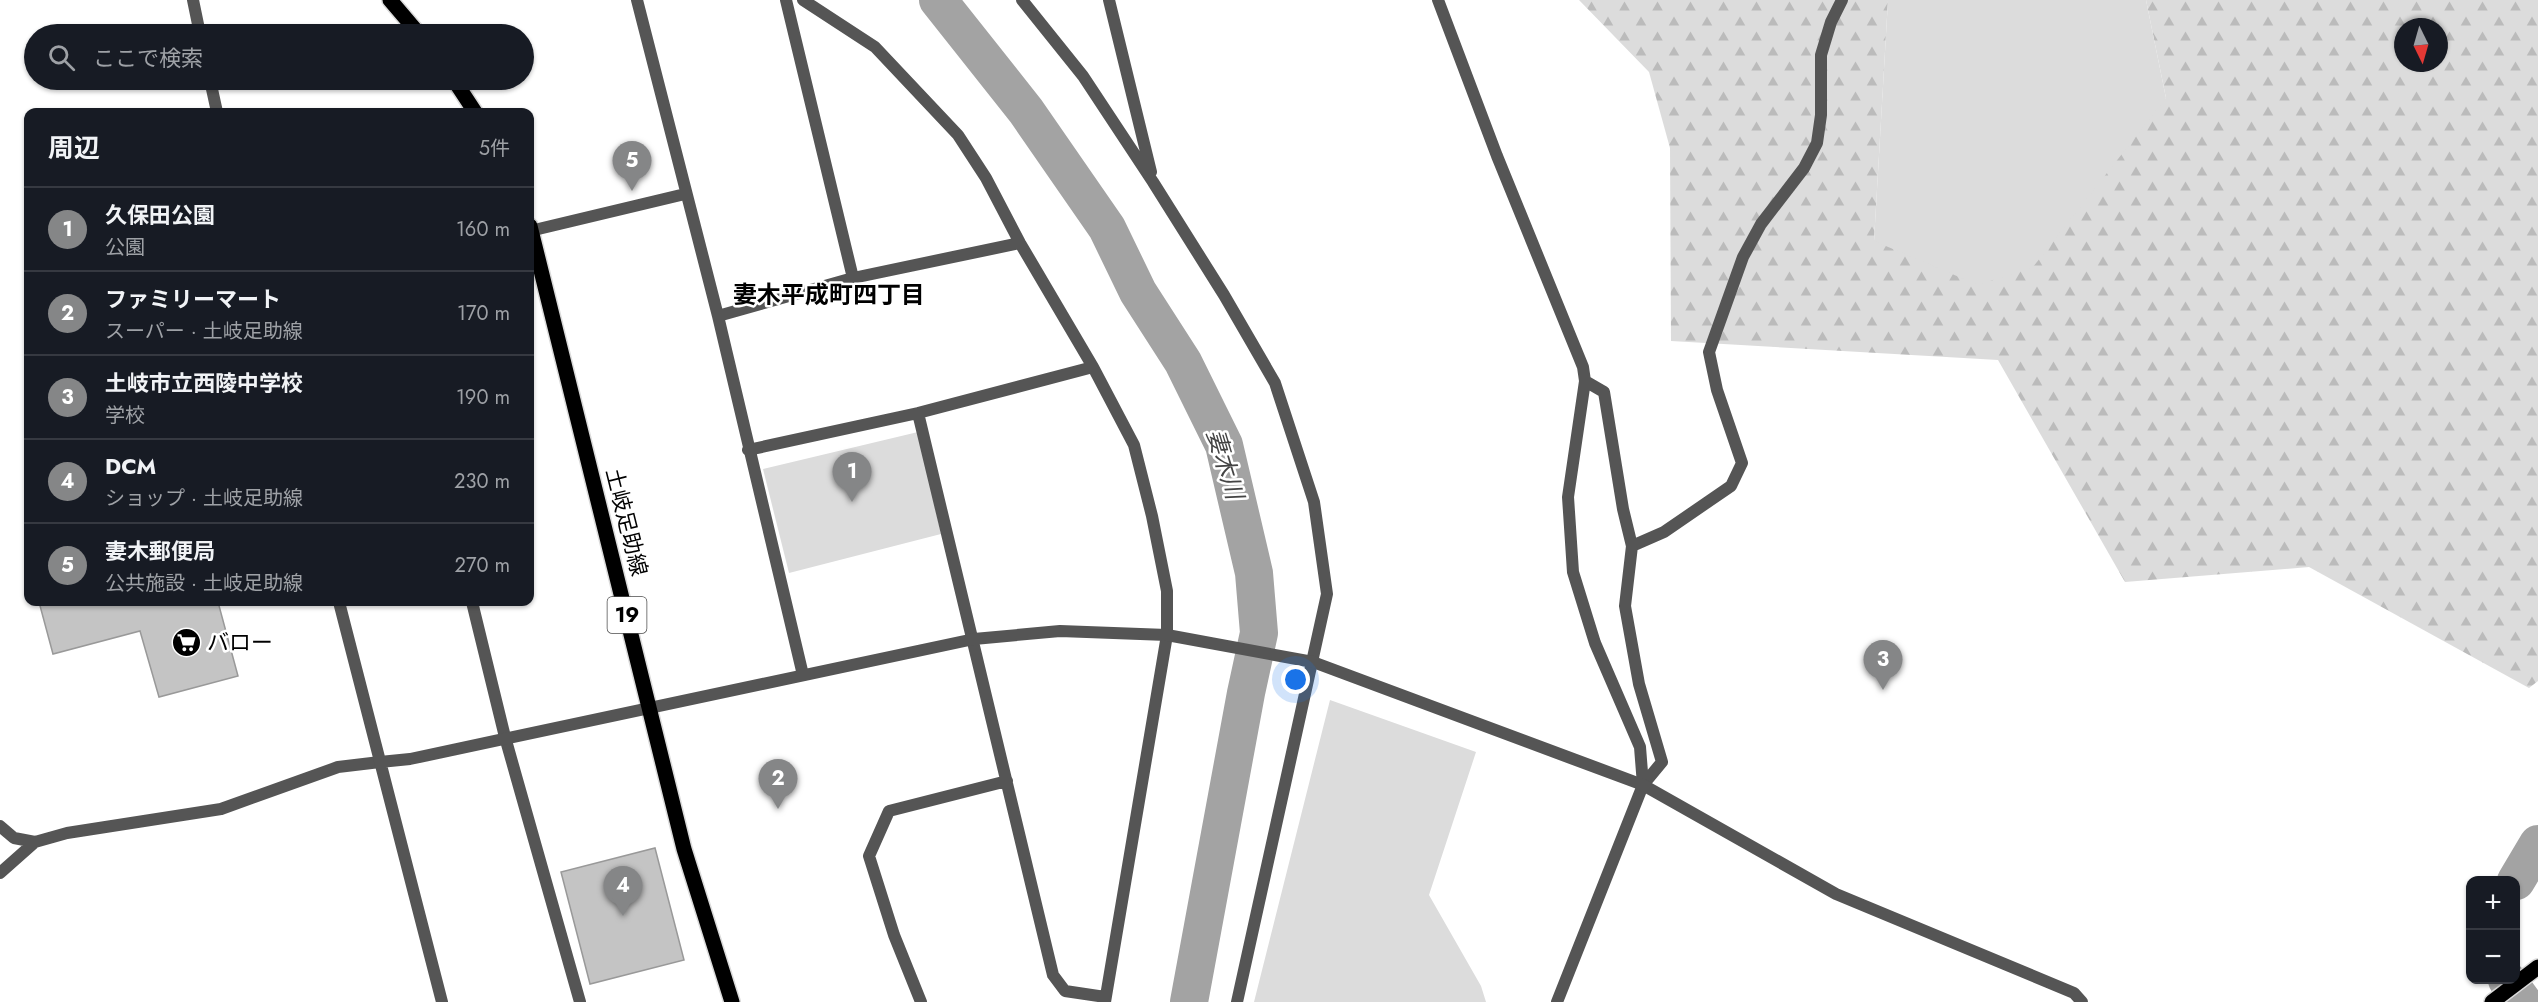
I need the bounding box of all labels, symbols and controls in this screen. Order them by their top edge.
north arrow [2394,18,2448,72]
search box [24,24,534,90]
icon: search [45,41,78,74]
text: ここで検索 [93,42,203,74]
text: 周辺 [48,129,100,167]
text: 5件 [479,134,510,163]
pin: 5 [612,142,652,191]
text: 久保田公園 [105,199,215,231]
text: 1 [62,215,73,244]
text: 160 m [456,215,510,244]
text: 公園 [105,233,145,262]
district label: 妻木平成町四丁目 [733,277,925,312]
text: ファミリーマート [105,283,281,315]
text: 2 [61,299,74,328]
text: 170 m [457,299,510,328]
text: スーパー · 土岐足助線 [105,317,303,346]
text: 土岐市立西陵中学校 [105,367,303,399]
text: 3 [61,383,74,412]
text: 190 m [456,383,510,412]
text: 学校 [105,401,145,430]
water label: 妻木川 [1198,424,1254,506]
text: DCM [105,450,156,482]
pin: 1 [832,452,872,502]
street label: 土岐足助線 [598,465,656,579]
text: 4 [61,467,74,496]
text: 230 m [454,467,510,496]
text: ショップ · 土岐足助線 [105,484,303,513]
text: 妻木郵便局 [105,535,215,567]
text: 5 [61,551,74,580]
text: 270 m [455,551,510,580]
text: 公共施設 · 土岐足助線 [105,569,303,598]
road number: 19 [608,597,646,633]
supermarket icon: バロー [170,626,202,658]
place label: バロー [207,626,273,658]
pin: 3 [1864,640,1902,690]
your location [1281,665,1310,694]
pin: 2 [758,760,798,809]
pin: 4 [604,866,642,916]
map controls [2466,876,2520,984]
button: + [2466,876,2520,930]
button: − [2466,930,2520,984]

